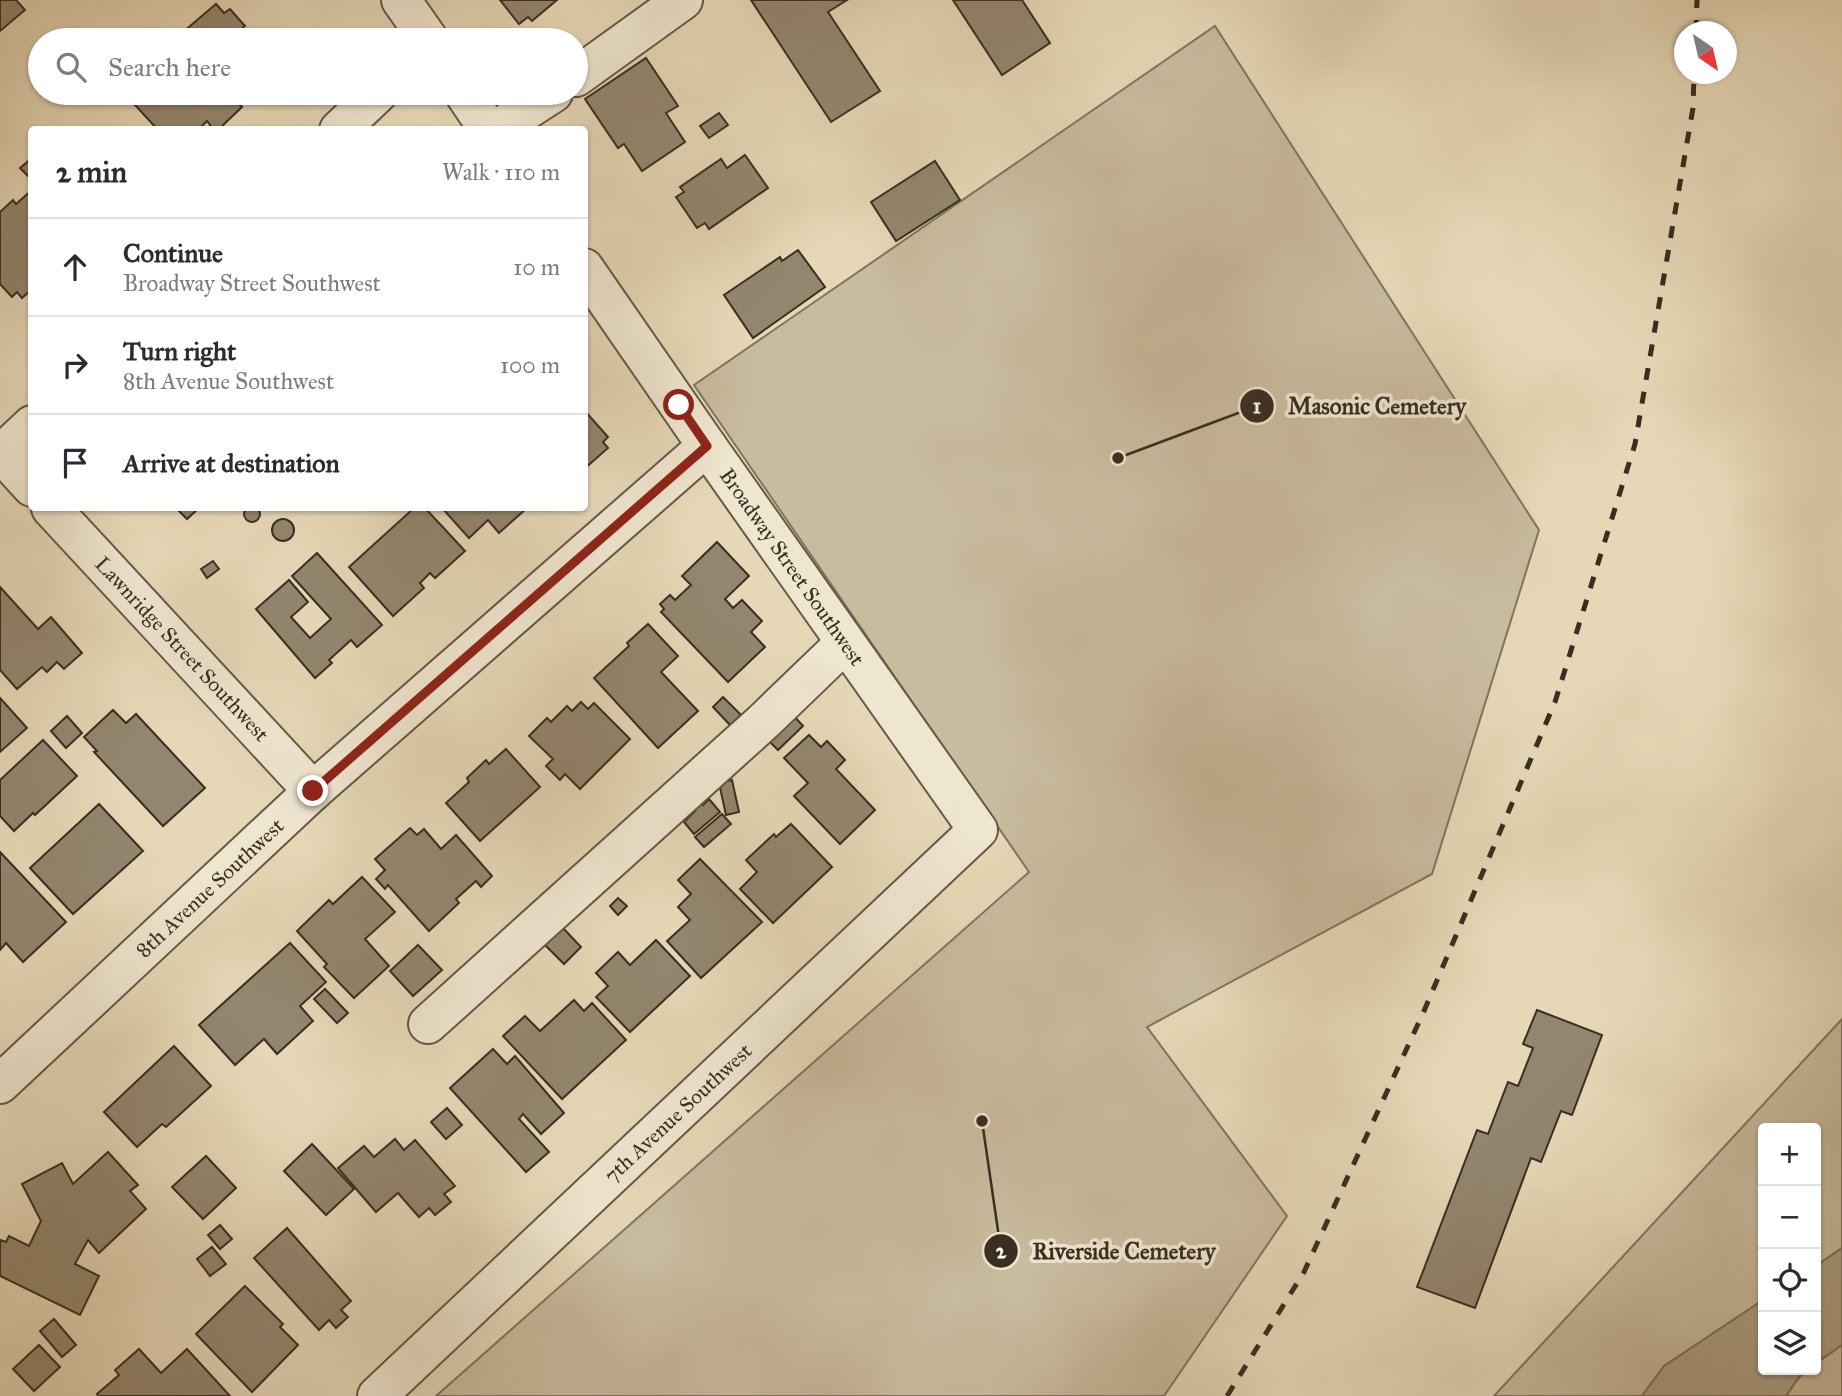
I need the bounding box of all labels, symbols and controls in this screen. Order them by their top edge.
north arrow [1674,21,1737,84]
search box [28,28,588,105]
icon: search [52,48,90,86]
text: Search here [108,51,231,83]
text: 2 min [56,154,127,190]
text: Walk · 110 m [442,158,560,186]
text: Continue [123,237,223,269]
icon: ahead [56,248,94,286]
text: 10 m [513,253,560,281]
text: Broadway Street Southwest [123,269,381,297]
text: Turn right [123,335,236,367]
icon: right [56,346,94,384]
text: 100 m [500,351,560,379]
text: 8th Avenue Southwest [123,367,334,395]
callout: Masonic Cemetery [1239,384,1480,428]
route start [663,389,694,420]
text: Masonic Cemetery [1288,392,1467,421]
text: 1 [1253,393,1261,419]
icon: arrive [56,444,94,482]
text: Arrive at destination [123,447,340,479]
street label: Broadway Street Southwest [714,463,870,671]
street label: Lawnridge Street Southwest [89,551,275,747]
route end [297,775,328,806]
street label: 8th Avenue Southwest [131,812,290,963]
street label: 7th Avenue Southwest [599,1037,758,1188]
map controls [1758,1123,1821,1375]
button: + [1758,1123,1821,1186]
button: − [1758,1186,1821,1249]
callout: Riverside Cemetery [983,1229,1229,1273]
text: Riverside Cemetery [1032,1237,1217,1266]
text: 2 [996,1238,1007,1264]
button: locate [1758,1249,1821,1312]
button: layers [1758,1312,1821,1375]

